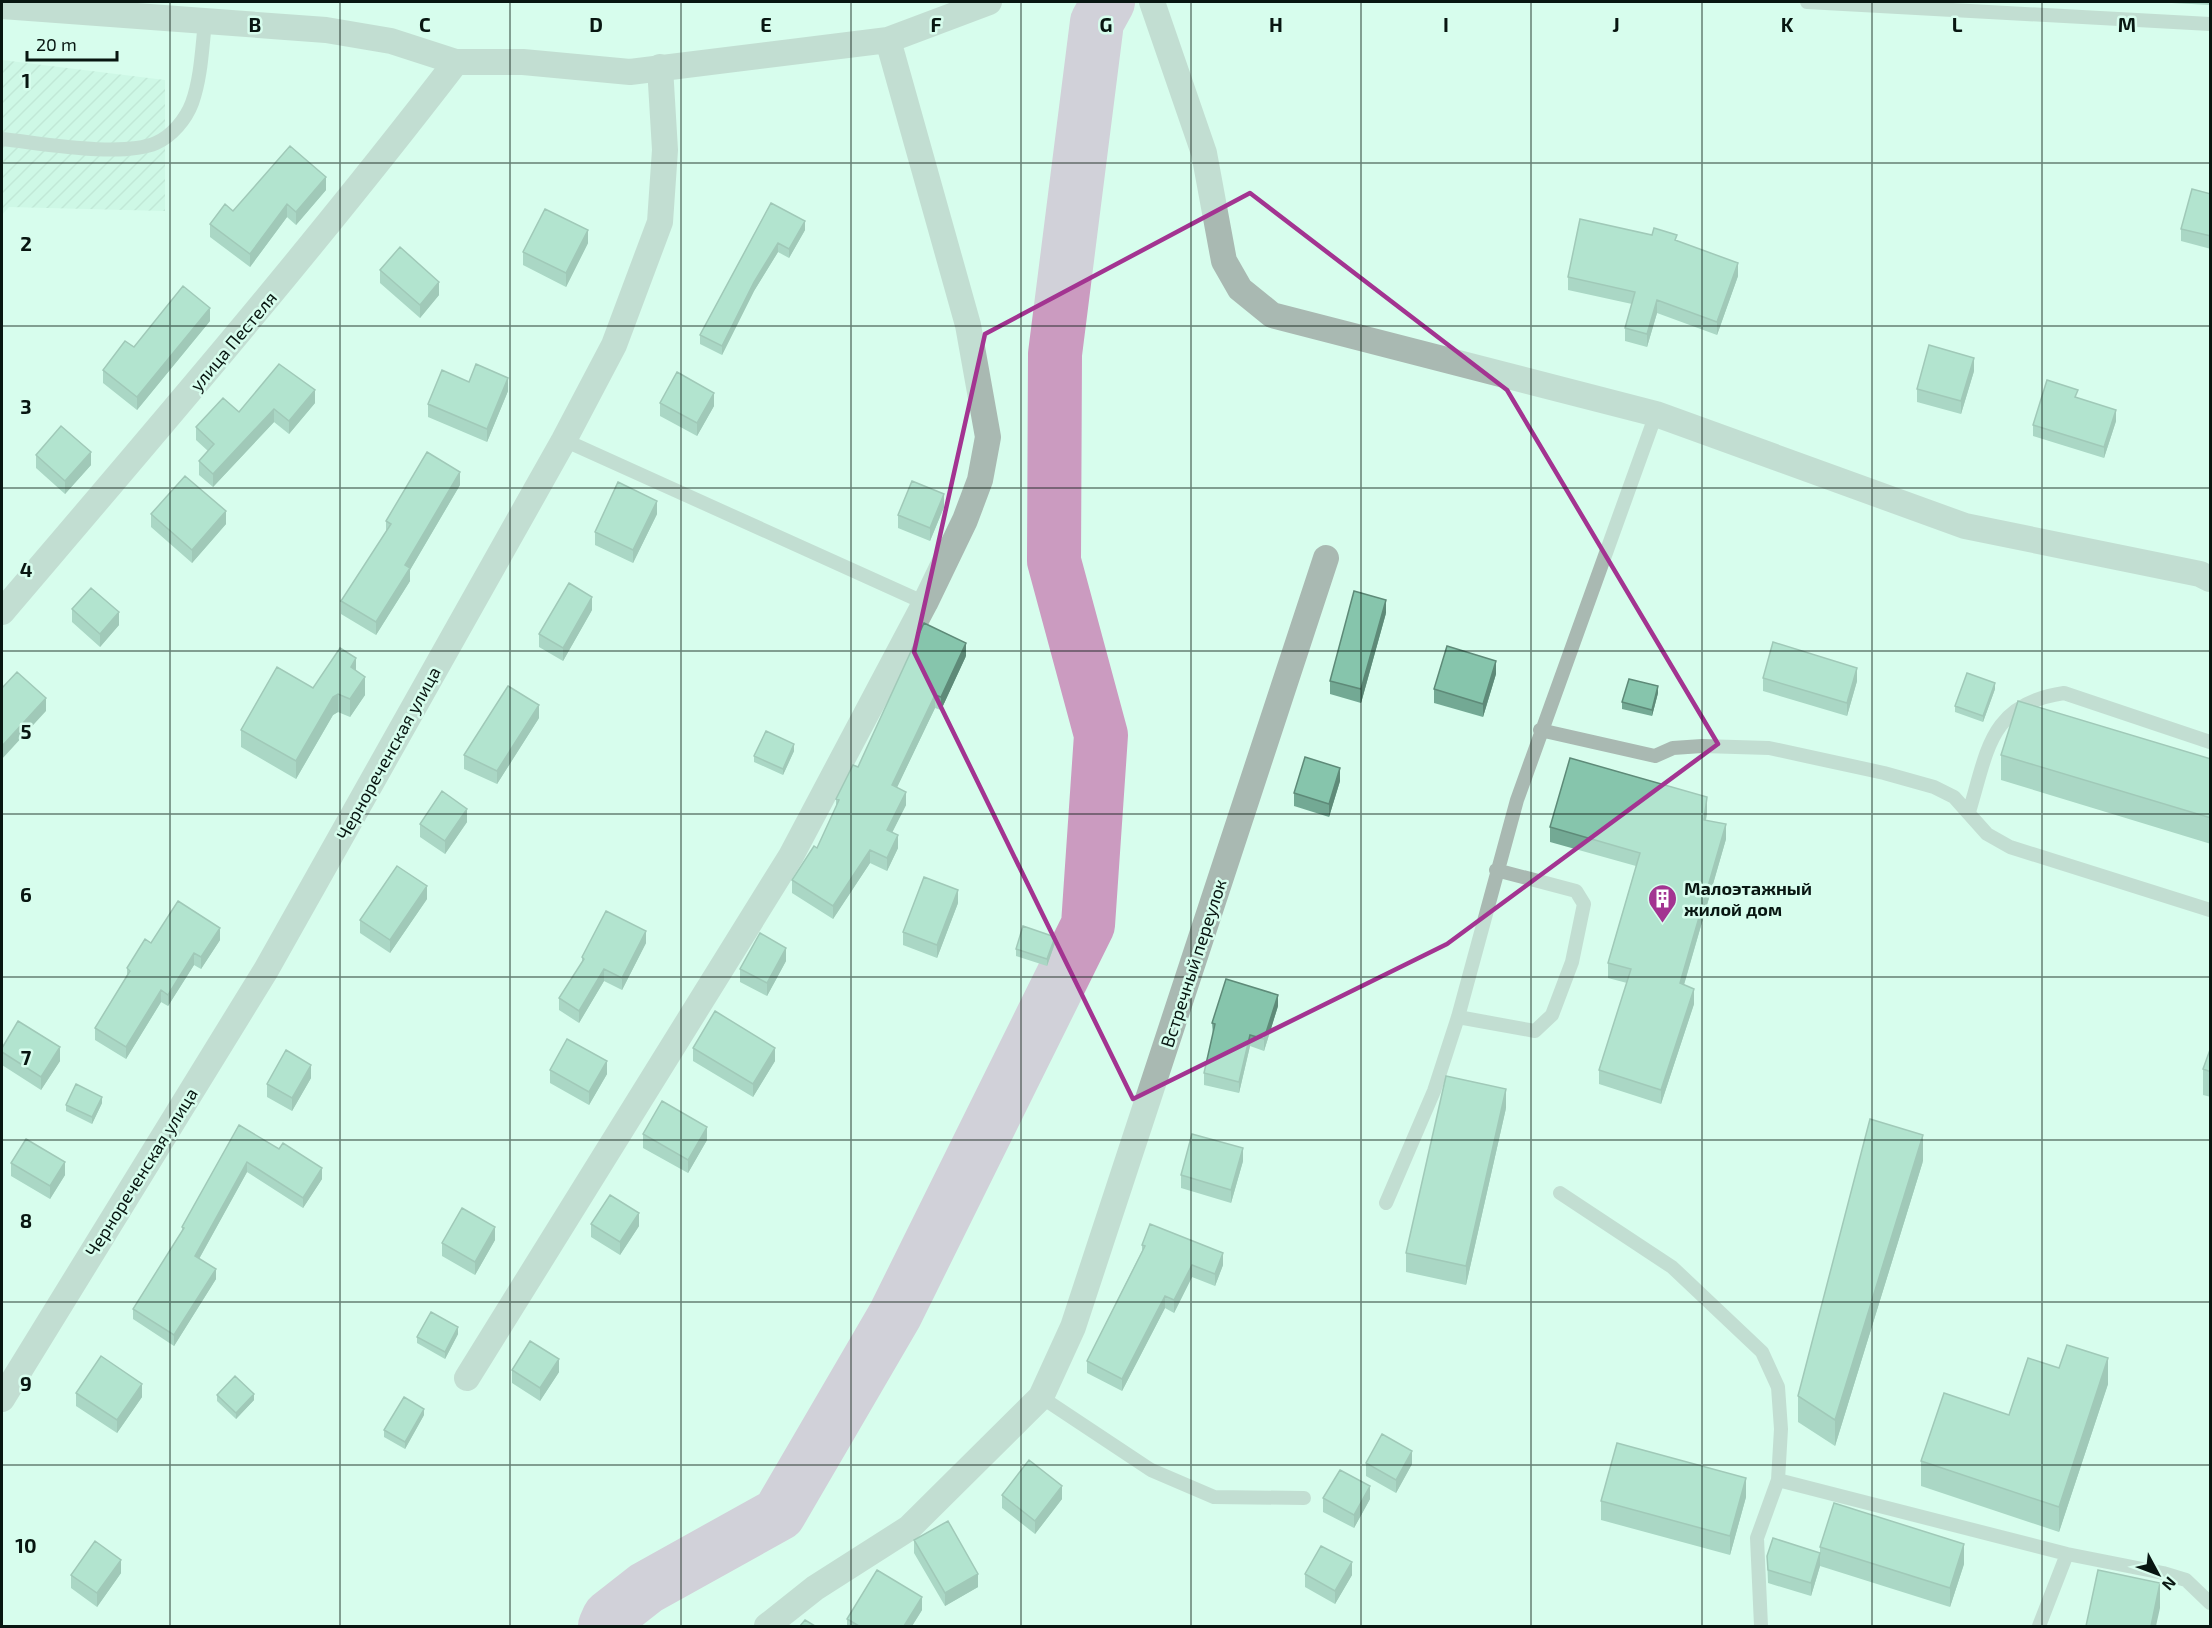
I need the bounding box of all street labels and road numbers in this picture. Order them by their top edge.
street label: улица Пестеля [185,287,281,395]
street label: Чернореченская улица [331,663,445,843]
street label: Встречный переулок [1155,876,1231,1050]
street label: Чернореченская улица [80,1084,202,1260]

